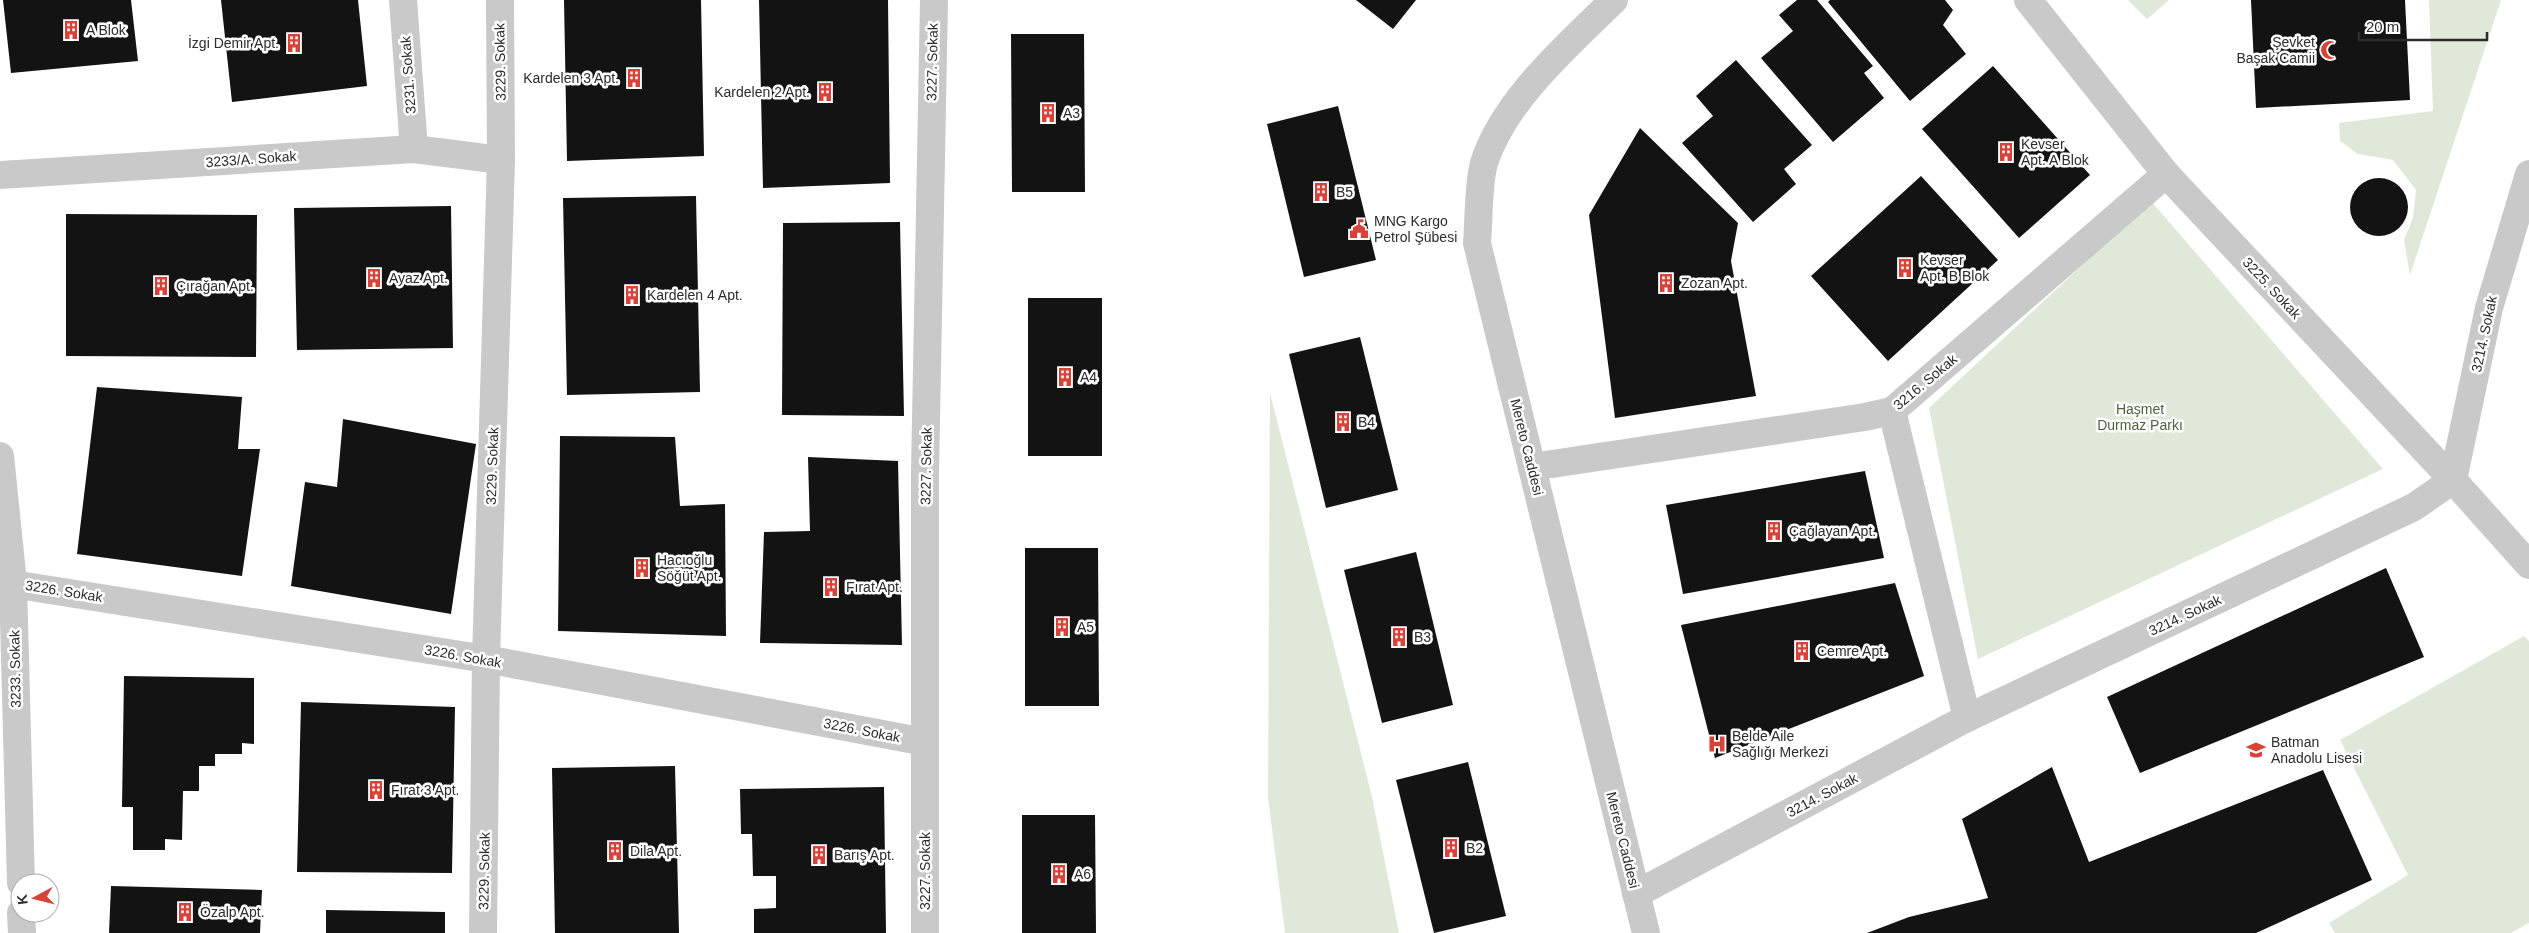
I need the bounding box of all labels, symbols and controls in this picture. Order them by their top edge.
scale bar [2359,10,2486,42]
text: 20 m [2366,18,2399,35]
building icon: A Blok [60,19,82,41]
place label: A Blok [86,22,127,38]
street label: 3229. Sokak [491,22,509,101]
street label: 3227. Sokak [923,22,941,101]
building icon: İzgi Demir Apt. [283,32,305,54]
place label: İzgi Demir Apt. [188,34,279,51]
place label: Şevket Başak Camii [2236,34,2315,66]
street label: 3231. Sokak [397,35,419,114]
mosque icon: Şevket Başak Camii [2319,39,2341,61]
building icon: Kardelen 3 Apt. [623,67,645,89]
place label: Kardelen 3 Apt. [523,70,619,86]
building icon: Kardelen 2 Apt. [814,81,836,103]
place label: Kardelen 2 Apt. [714,84,810,100]
building icon: A3 [1037,102,1059,124]
place label: A3 [1063,105,1080,121]
place label: Kevser Apt. A Blok [2021,136,2090,168]
building icon: Kevser Apt. A Blok [1995,141,2017,163]
street label: 3233/A. Sokak [205,148,298,170]
building icon: B5 [1310,181,1332,203]
place label: B5 [1336,184,1353,200]
place label: MNG Kargo Petrol Şübesi [1374,213,1457,245]
public building icon: MNG Kargo Petrol Şübesi [1348,218,1370,240]
place label: Kevser Apt. B Blok [1920,252,1990,284]
street label: 3225. Sokak [2240,254,2305,323]
building icon: Kevser Apt. B Blok [1894,257,1916,279]
building icon: Ayaz Apt. [363,267,385,289]
place label: Ayaz Apt. [389,270,448,286]
building icon: Zozan Apt. [1655,272,1677,294]
building icon: Çırağan Apt. [150,275,172,297]
place label: Zozan Apt. [1681,275,1748,291]
place label: Çırağan Apt. [176,278,254,294]
building icon: Kardelen 4 Apt. [621,284,643,306]
place label: Kardelen 4 Apt. [647,287,743,303]
street label: 3214. Sokak [2468,293,2500,374]
street label: 3216. Sokak [1890,350,1961,413]
building icon: A4 [1054,366,1076,388]
place label: A4 [1080,369,1097,385]
street label: Mereto Caddesi [1507,397,1547,497]
park label: Haşmet Durmaz Parkı [2097,401,2183,433]
building icon: B4 [1332,411,1354,433]
place label: B4 [1358,414,1375,430]
street label: 3229. Sokak [483,426,501,505]
street label: 3227. Sokak [917,426,935,505]
building icon: Çağlayan Apt. [1763,520,1785,542]
place label: Çağlayan Apt. [1789,523,1876,539]
place label: Hacıoğlu Söğüt Apt. [657,552,722,584]
building icon: Hacıoğlu Söğüt Apt. [631,557,653,579]
building icon: Fırat Apt. [820,576,842,598]
street label: 3226. Sokak [24,577,105,605]
place label: Fırat Apt. [846,579,903,595]
street label: 3214. Sokak [2146,591,2225,639]
building icon: A5 [1051,616,1073,638]
place label: A5 [1077,619,1094,635]
building icon: B3 [1388,626,1410,648]
street label: 3233. Sokak [6,629,24,708]
place label: B3 [1414,629,1431,645]
building icon: Cemre Apt. [1791,640,1813,662]
street label: 3226. Sokak [423,641,504,671]
place label: Cemre Apt. [1817,643,1887,659]
street label: 3226. Sokak [822,715,903,745]
place label: Belde Aile Sağlığı Merkezi [1732,728,1828,760]
hospital icon: Belde Aile Sağlığı Merkezi [1706,733,1728,755]
place label: Batman Anadolu Lisesi [2271,734,2362,766]
school or university icon: Batman Anadolu Lisesi [2245,739,2267,761]
street label: 3214. Sokak [1784,769,1861,820]
building icon: Fırat 3 Apt. [365,779,387,801]
place label: Fırat 3 Apt. [391,782,459,798]
street label: Mereto Caddesi [1603,790,1643,890]
street label: 3229. Sokak [475,831,493,910]
street label: 3227. Sokak [917,831,933,910]
building icon: B2 [1440,837,1462,859]
building icon: Dila Apt. [604,840,626,862]
place label: B2 [1466,840,1483,856]
place label: Dila Apt. [630,843,682,859]
building icon: Barış Apt. [808,844,830,866]
place label: Barış Apt. [834,847,895,863]
building icon: A6 [1048,863,1070,885]
place label: A6 [1074,866,1091,882]
north arrow [10,873,60,923]
text: K [14,894,31,906]
building icon: Özalp Apt. [174,901,196,923]
place label: Özalp Apt. [200,903,265,920]

